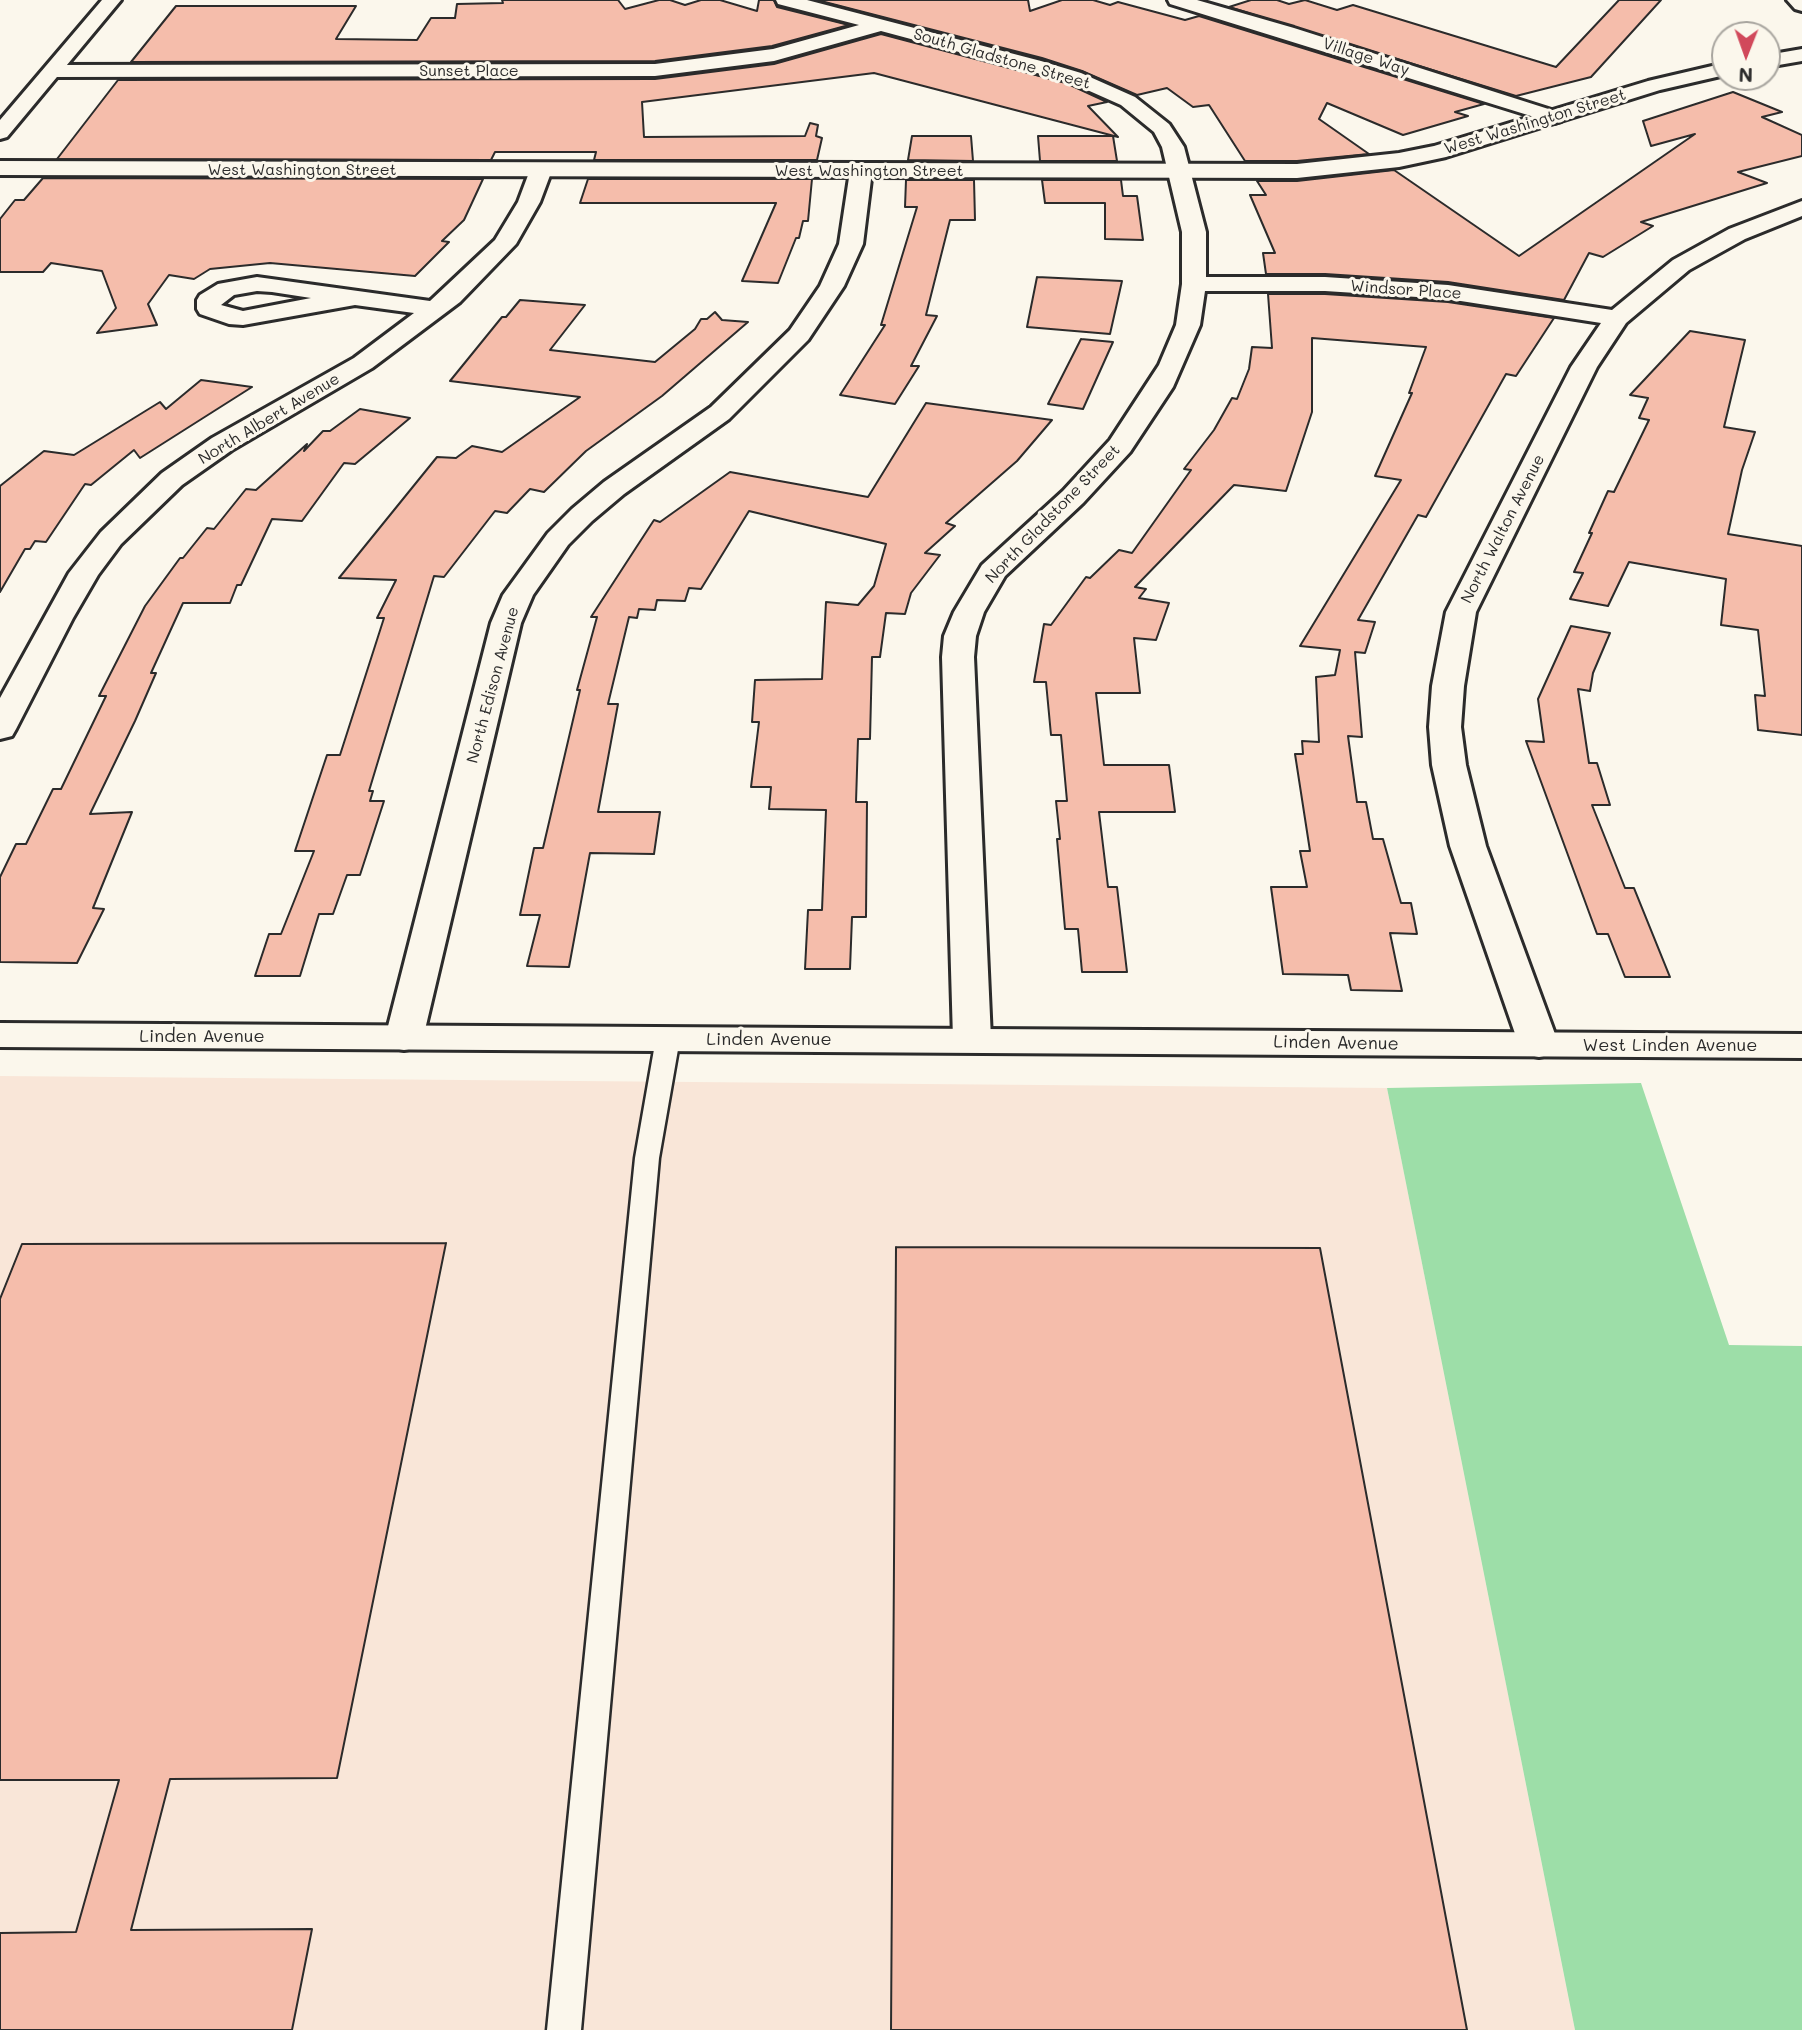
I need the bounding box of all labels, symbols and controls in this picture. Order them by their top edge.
north arrow [1711,21,1781,91]
street label: South Gladstone Street [911,24,1093,94]
street label: Village Way [1320,34,1412,80]
street label: Sunset Place [419,61,519,81]
text: N [1738,63,1753,88]
street label: West Washington Street [1442,85,1628,159]
street label: West Washington Street [207,160,397,180]
street label: West Washington Street [774,161,964,181]
street label: Windsor Place [1350,277,1462,303]
street label: North Albert Avenue [195,369,343,469]
street label: North Gladstone Street [982,441,1124,587]
street label: North Walton Avenue [1457,451,1549,607]
street label: North Edison Avenue [463,605,523,765]
street label: Linden Avenue [139,1025,265,1047]
street label: Linden Avenue [706,1028,832,1050]
street label: Linden Avenue [1273,1031,1399,1055]
street label: West Linden Avenue [1583,1034,1757,1056]

